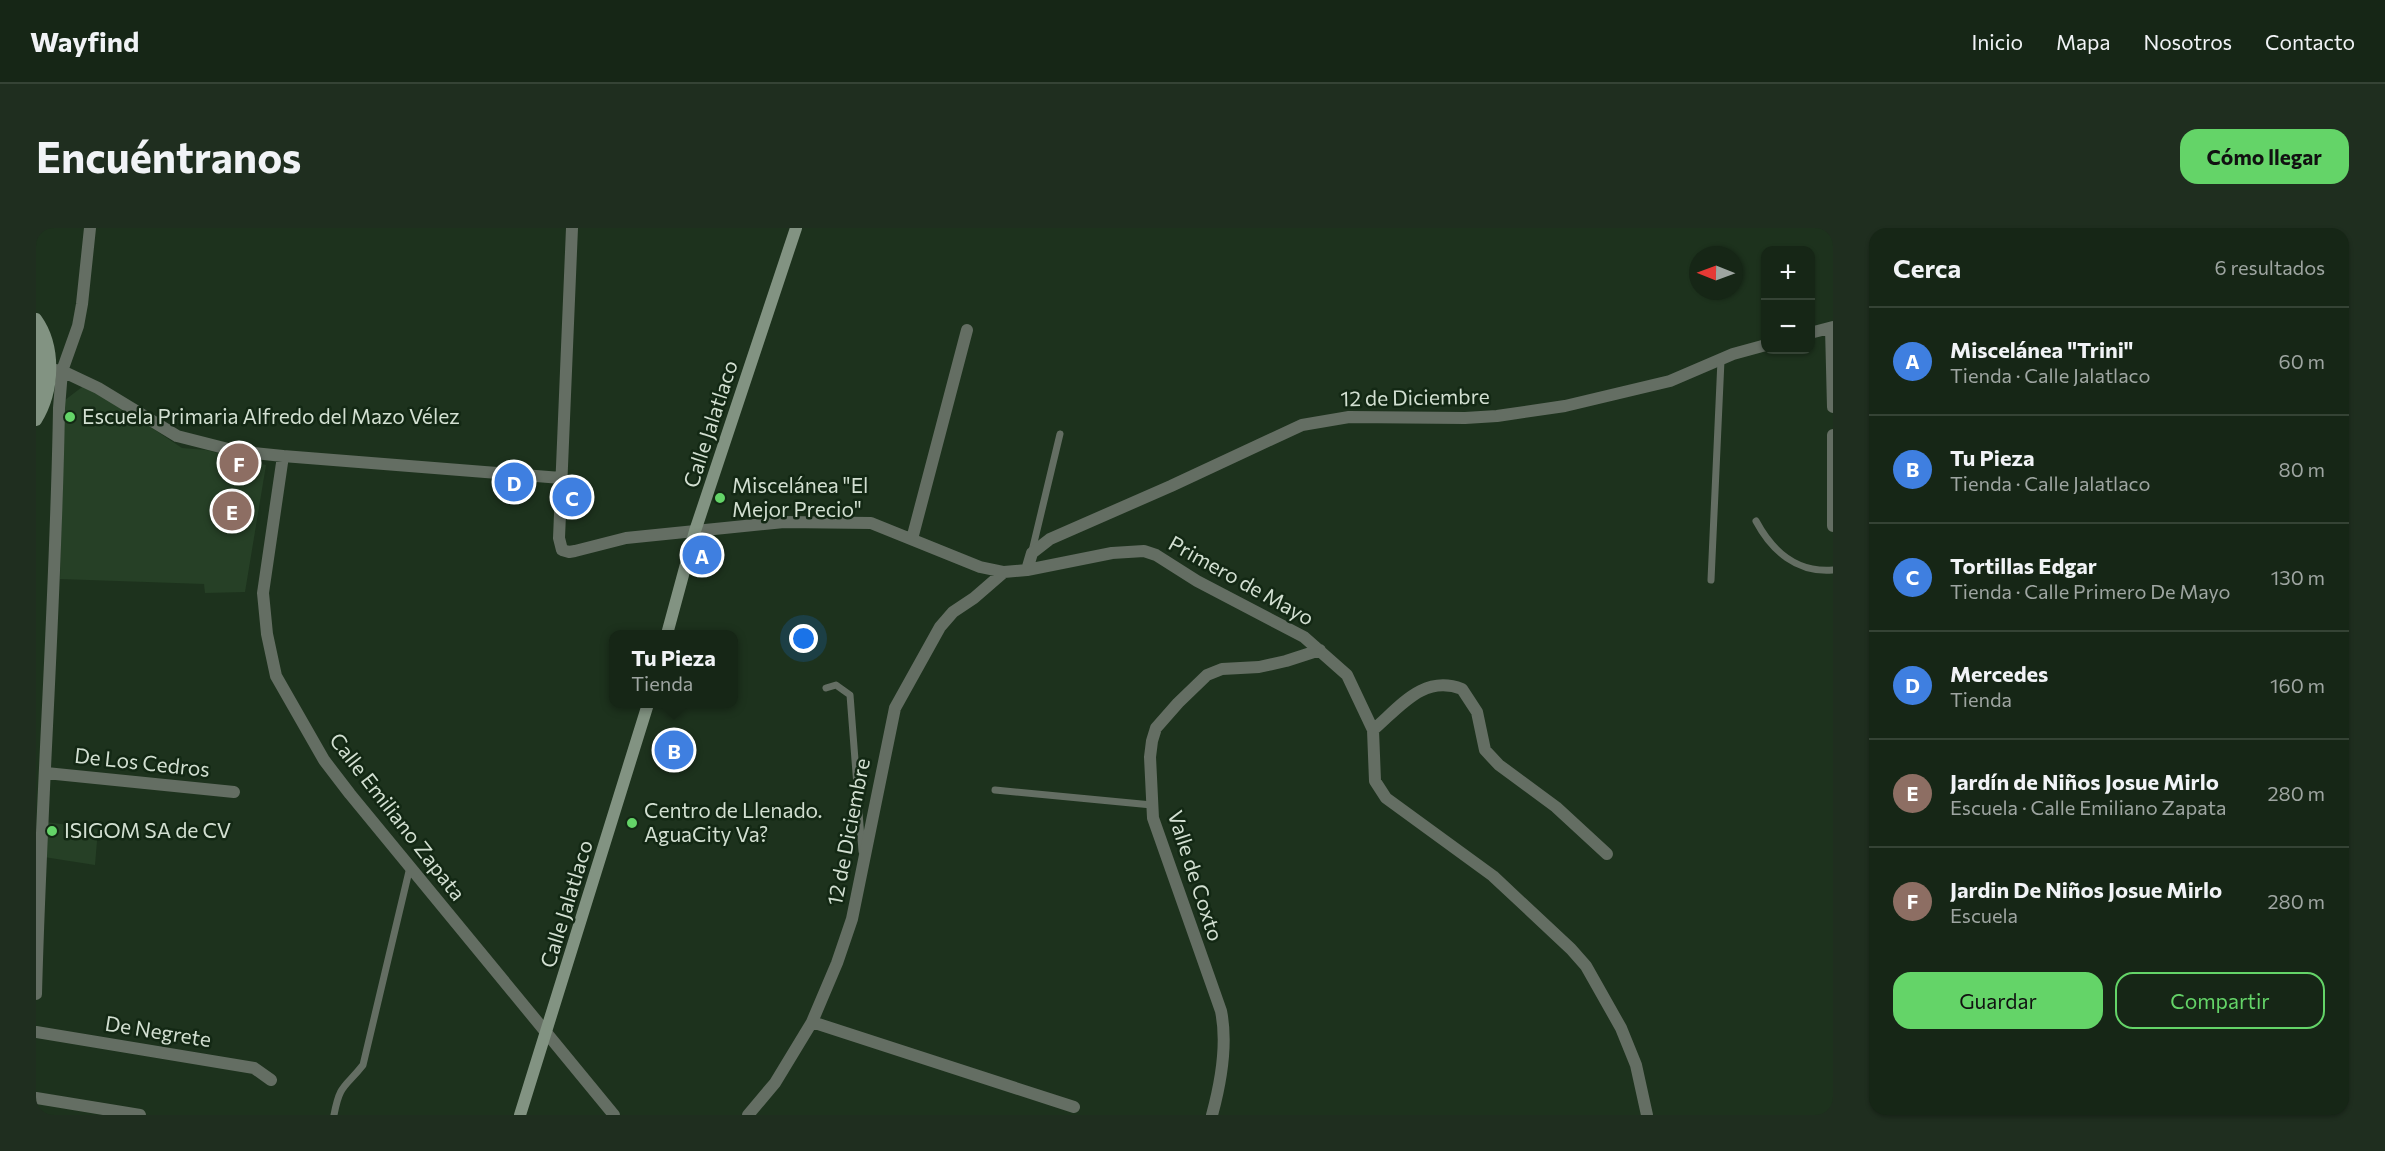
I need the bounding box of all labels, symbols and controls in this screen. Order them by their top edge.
text: Wayfind [30,24,139,58]
text: Inicio [1971,29,2023,54]
text: Mapa [2056,29,2110,54]
text: Nosotros [2143,29,2232,54]
text: Contacto [2265,29,2355,54]
button: Cómo llegar [2180,129,2349,184]
text: Encuéntranos [36,130,301,182]
north arrow [1689,246,1743,300]
map controls [1761,246,1815,354]
button: + [1761,246,1815,300]
text: Cerca [1893,252,1961,283]
text: 6 resultados [2214,255,2325,279]
button: − [1761,300,1815,354]
text: Miscelánea "Trini" [1950,336,2133,363]
text: A [1905,349,1920,373]
text: 60 m [2279,349,2325,373]
street label: Calle Jalatlaco [677,357,742,490]
text: Tienda · Calle Jalatlaco [1950,363,2150,387]
street label: 12 de Diciembre [1340,383,1490,410]
place label: Escuela Primaria Alfredo del Mazo Vélez [82,403,460,428]
marker: Escuela Primaria Alfredo del Mazo Vélez [63,410,77,424]
pin: F [220,440,258,486]
text: Tu Pieza [1950,444,2035,471]
text: B [1906,457,1919,481]
text: 80 m [2279,457,2325,481]
pin: D [494,460,534,504]
text: Tienda · Calle Jalatlaco [1950,471,2150,495]
place label: Miscelánea "El Mejor Precio" [732,472,868,521]
pin: C [552,474,592,520]
pin: E [212,488,252,534]
marker: Miscelánea "El Mejor Precio" [713,491,727,505]
street label: Primero de Mayo [1165,530,1319,630]
pin: A [682,532,722,578]
text: Tortillas Edgar [1950,552,2097,579]
text: C [1906,565,1919,589]
text: 130 m [2271,565,2325,589]
text: Tienda · Calle Primero De Mayo [1950,579,2230,603]
your location [789,624,818,653]
popup [609,630,738,708]
text: Tu Pieza [631,644,716,671]
text: Mercedes [1950,660,2048,687]
text: Tienda [631,671,693,695]
text: D [1905,673,1920,697]
text: 160 m [2270,673,2325,697]
text: Tienda [1950,687,2012,711]
street label: Calle Emiliano Zapata [325,727,471,905]
pin: B [654,728,694,772]
street label: De Los Cedros [73,742,211,781]
street label: 12 de Diciembre [821,756,874,907]
text: Jardín de Niños Josue Mirlo [1950,768,2219,795]
text: E [1907,781,1918,805]
text: 280 m [2267,781,2325,805]
text: Escuela · Calle Emiliano Zapata [1950,795,2226,819]
place label: Centro de Llenado. AguaCity Va? [644,797,823,846]
street label: Valle de Coxto [1164,807,1229,944]
marker: Centro de Llenado. AguaCity Va? [625,816,639,830]
place label: ISIGOM SA de CV [64,817,231,842]
marker: ISIGOM SA de CV [45,824,59,838]
street label: Calle Jalatlaco [534,837,597,971]
text: Jardin De Niños Josue Mirlo [1950,876,2222,903]
text: F [1907,889,1918,913]
text: 280 m [2267,889,2325,913]
text: Escuela [1950,903,2018,927]
button: Guardar [1893,972,2103,1029]
button: Compartir [2115,972,2325,1029]
street label: De Negrete [103,1010,213,1051]

